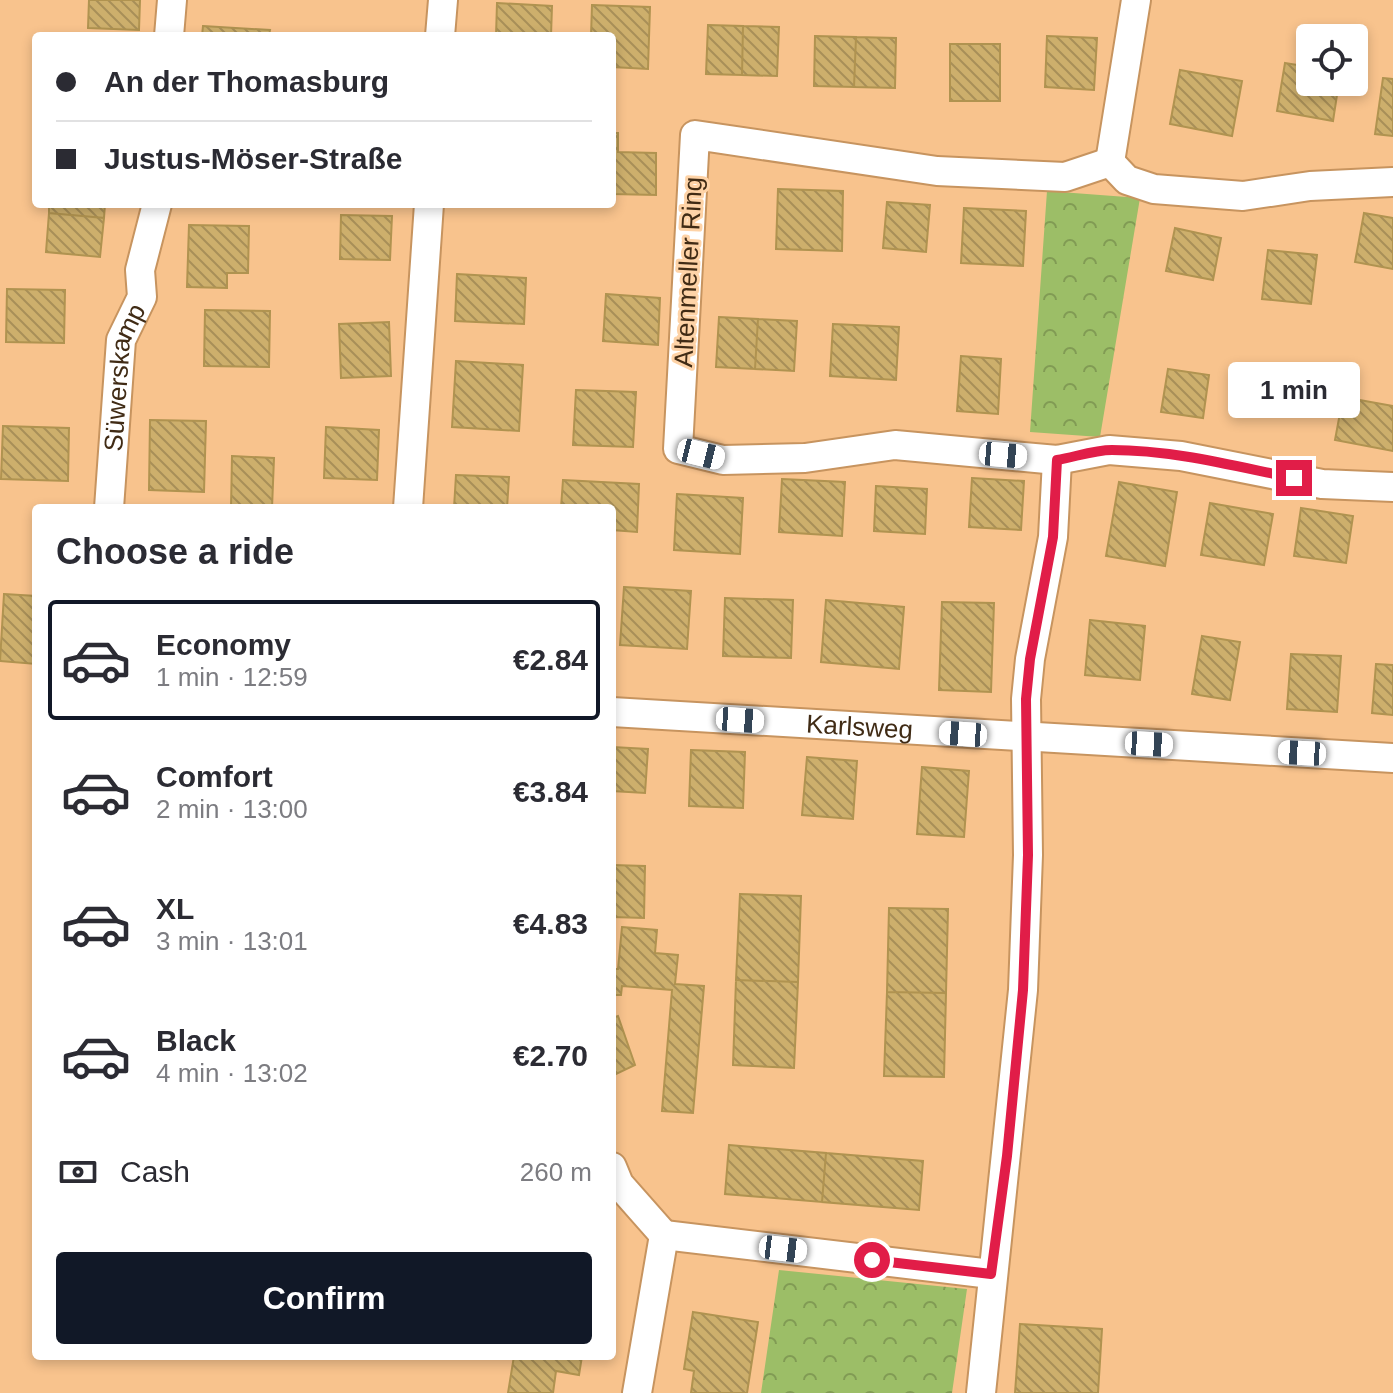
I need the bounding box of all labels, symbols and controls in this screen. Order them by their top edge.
map controls [1296,24,1368,96]
button: locate [1296,24,1368,96]
text: An der Thomasburg [104,65,389,98]
text: Justus-Möser-Straße [104,142,402,175]
street label: Altenmeller Ring [668,176,708,368]
street label: Süwerskamp [98,299,151,452]
callout: 1 min [1228,362,1360,418]
text: 1 min [1260,375,1328,405]
car [675,437,727,471]
car [978,441,1028,469]
route end [1276,460,1312,496]
text: Choose a ride [56,531,294,572]
icon: car [60,624,132,696]
text: Economy [156,628,291,661]
text: €2.84 [513,643,588,676]
text: 1 min · 12:59 [156,662,308,692]
car [715,706,765,734]
street label: Karlsweg [805,708,914,745]
car [938,720,988,748]
car [1124,731,1174,757]
car [1277,740,1327,766]
icon: car [60,756,132,828]
text: Comfort [156,760,273,793]
text: €3.84 [513,775,588,808]
text: 2 min · 13:00 [156,794,308,824]
icon: car [60,888,132,960]
text: XL [156,892,194,925]
text: €4.83 [513,907,588,940]
text: 3 min · 13:01 [156,926,308,956]
icon: car [60,1020,132,1092]
text: Black [156,1024,236,1057]
text: €2.70 [513,1039,588,1072]
text: 4 min · 13:02 [156,1058,308,1088]
icon: cash [56,1150,100,1194]
text: Cash [120,1155,190,1188]
text: 260 m [520,1157,592,1187]
car [758,1234,808,1264]
route start [854,1242,890,1278]
button: Confirm [56,1252,592,1344]

